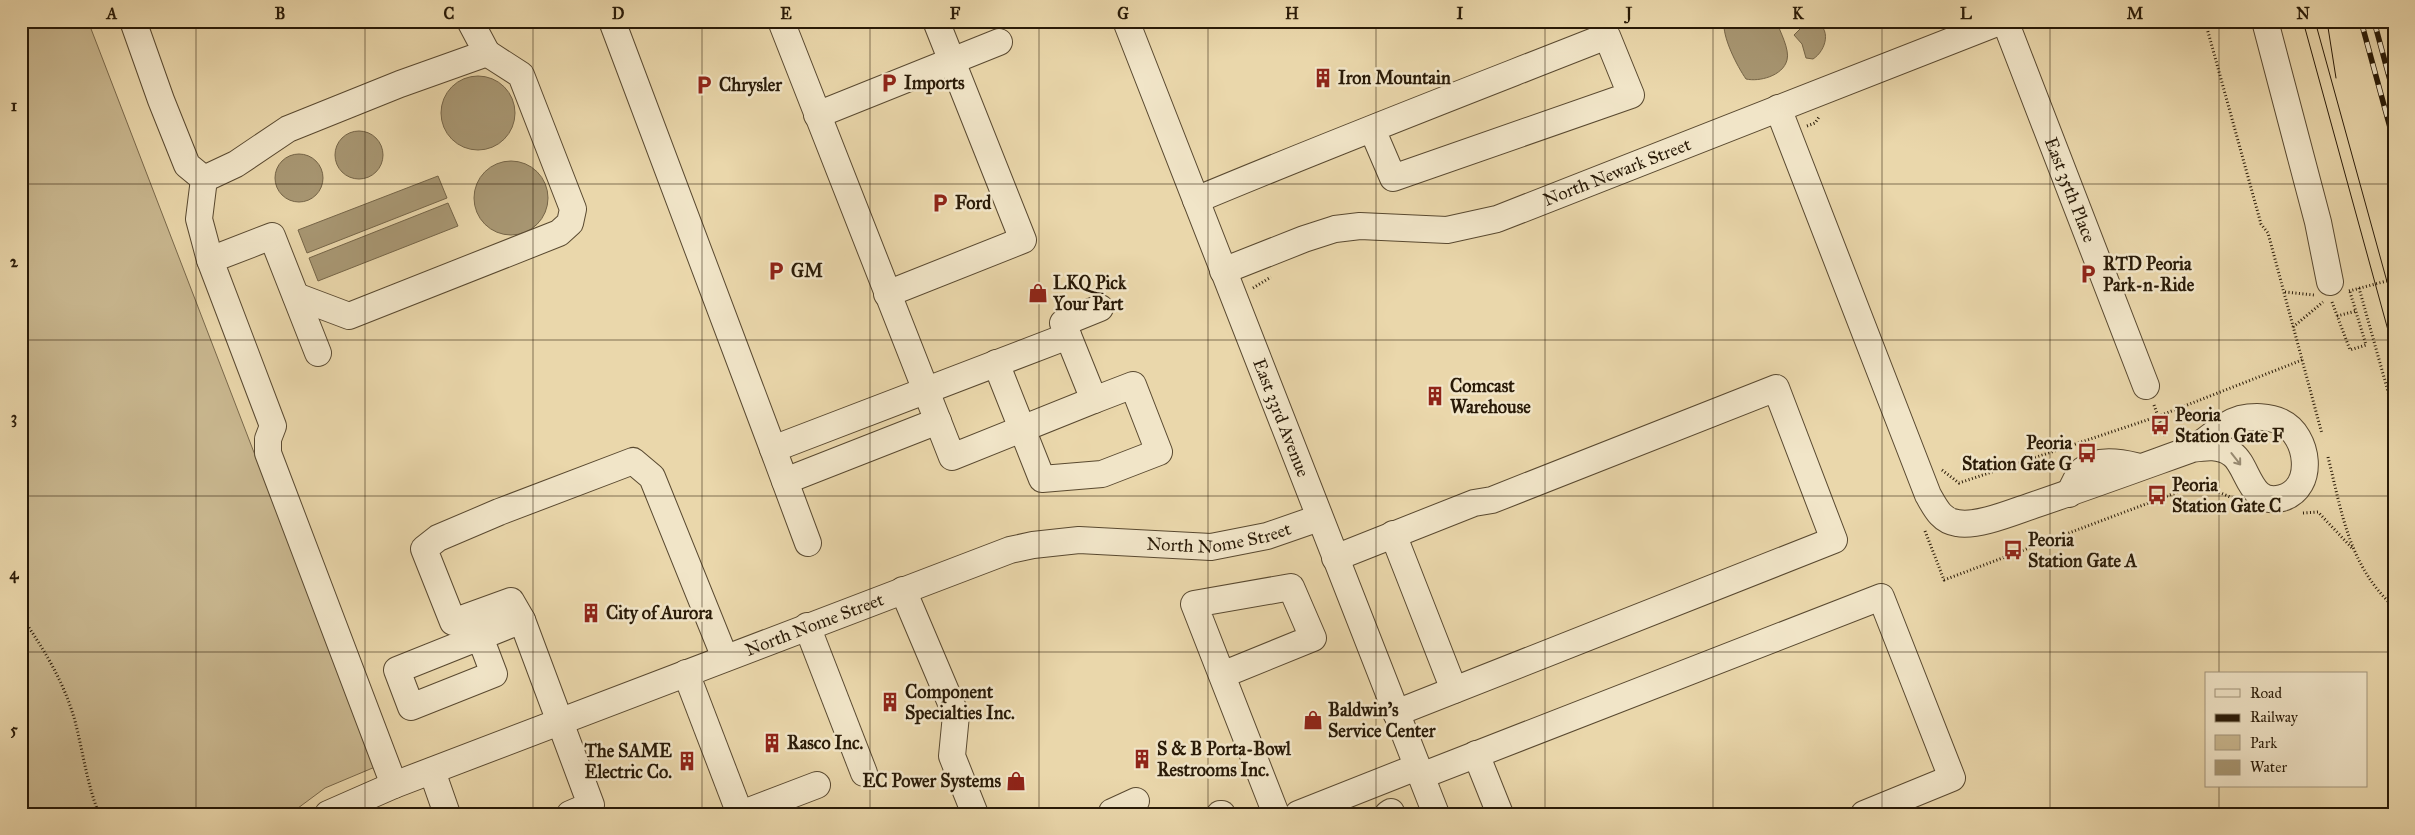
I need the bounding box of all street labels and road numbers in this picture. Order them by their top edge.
street label: North Newark Street [1540,133,1694,211]
street label: East 35th Place [2040,134,2101,246]
street label: East 33rd Avenue [1248,355,1314,480]
street label: North Nome Street [1146,517,1295,558]
street label: North Nome Street [742,588,887,661]

